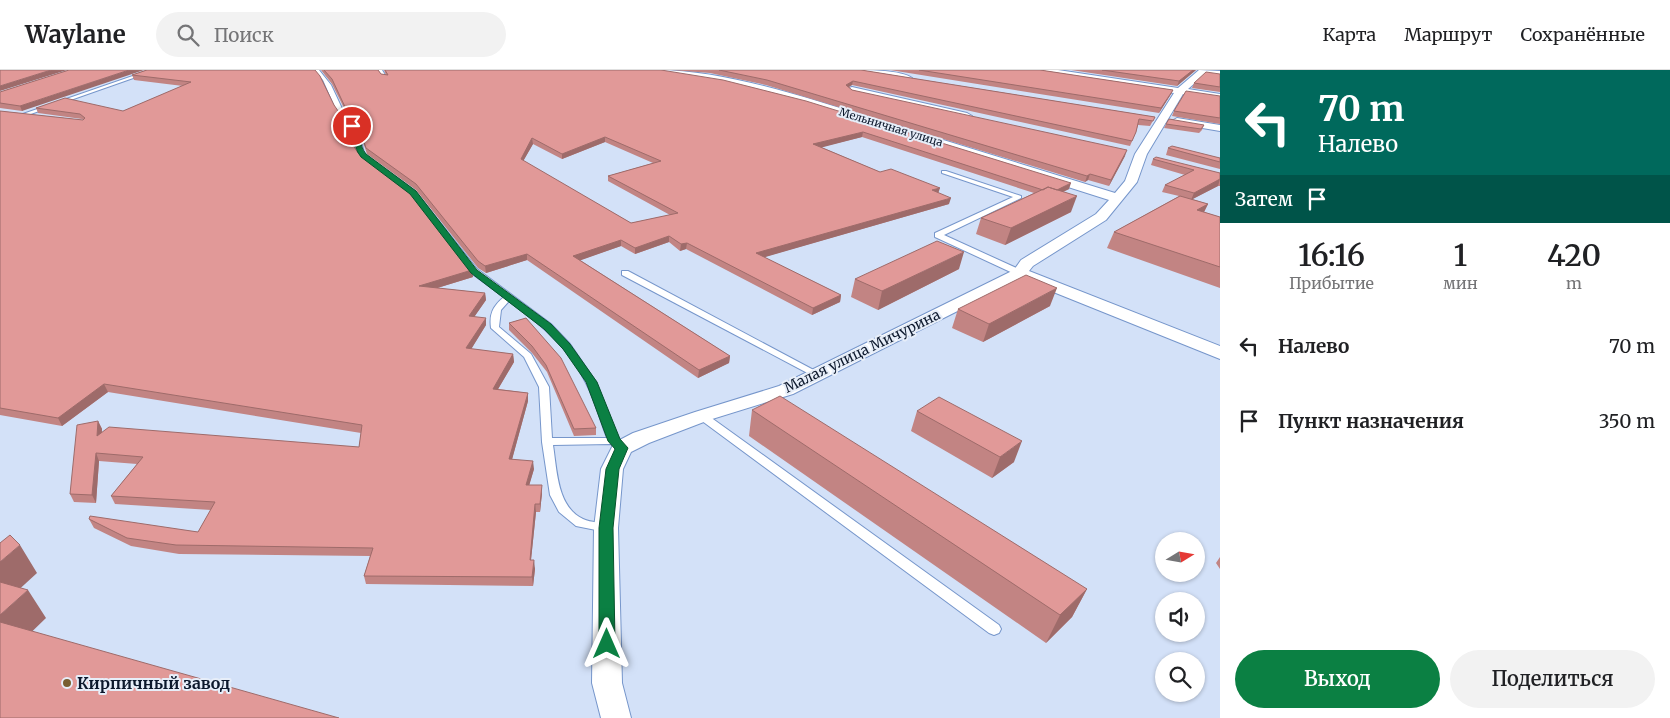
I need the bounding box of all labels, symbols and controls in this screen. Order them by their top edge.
search box [156,12,506,57]
text: Waylane [25,19,126,50]
icon: search [174,21,202,49]
text: Поиск [214,23,274,47]
text: Карта [1323,23,1376,46]
text: Маршрут [1404,23,1492,46]
text: Сохранённые [1520,23,1645,46]
text: 70 m [1318,87,1405,131]
icon: left [1235,90,1300,155]
pin [331,105,373,147]
street label: Мельничная улица [837,105,945,149]
icon: arrive [338,112,366,140]
text: Налево [1318,130,1398,158]
icon: arrive [1303,185,1331,213]
text: Затем [1235,187,1293,211]
text: 16:16 [1298,236,1365,274]
text: 1 [1454,236,1467,274]
text: 420 [1547,236,1601,274]
text: Прибытие [1289,273,1374,293]
text: мин [1443,273,1478,293]
text: m [1566,273,1582,293]
street label: Малая улица Мичурина [781,305,943,397]
icon: left [1235,332,1263,360]
text: Налево [1278,334,1349,358]
text: 70 m [1609,334,1655,358]
icon: arrive [1235,407,1263,435]
text: Пункт назначения [1278,409,1464,433]
text: 350 m [1599,409,1655,433]
north arrow [1155,532,1205,582]
map controls [1155,532,1205,702]
button: sound [1155,592,1205,642]
position arrow [580,617,632,669]
button: Выход [1235,650,1440,708]
button: Поделиться [1450,650,1655,708]
button: search [1155,652,1205,702]
place label: Кирпичный завод [77,673,230,693]
marker: Кирпичный завод [61,677,73,689]

